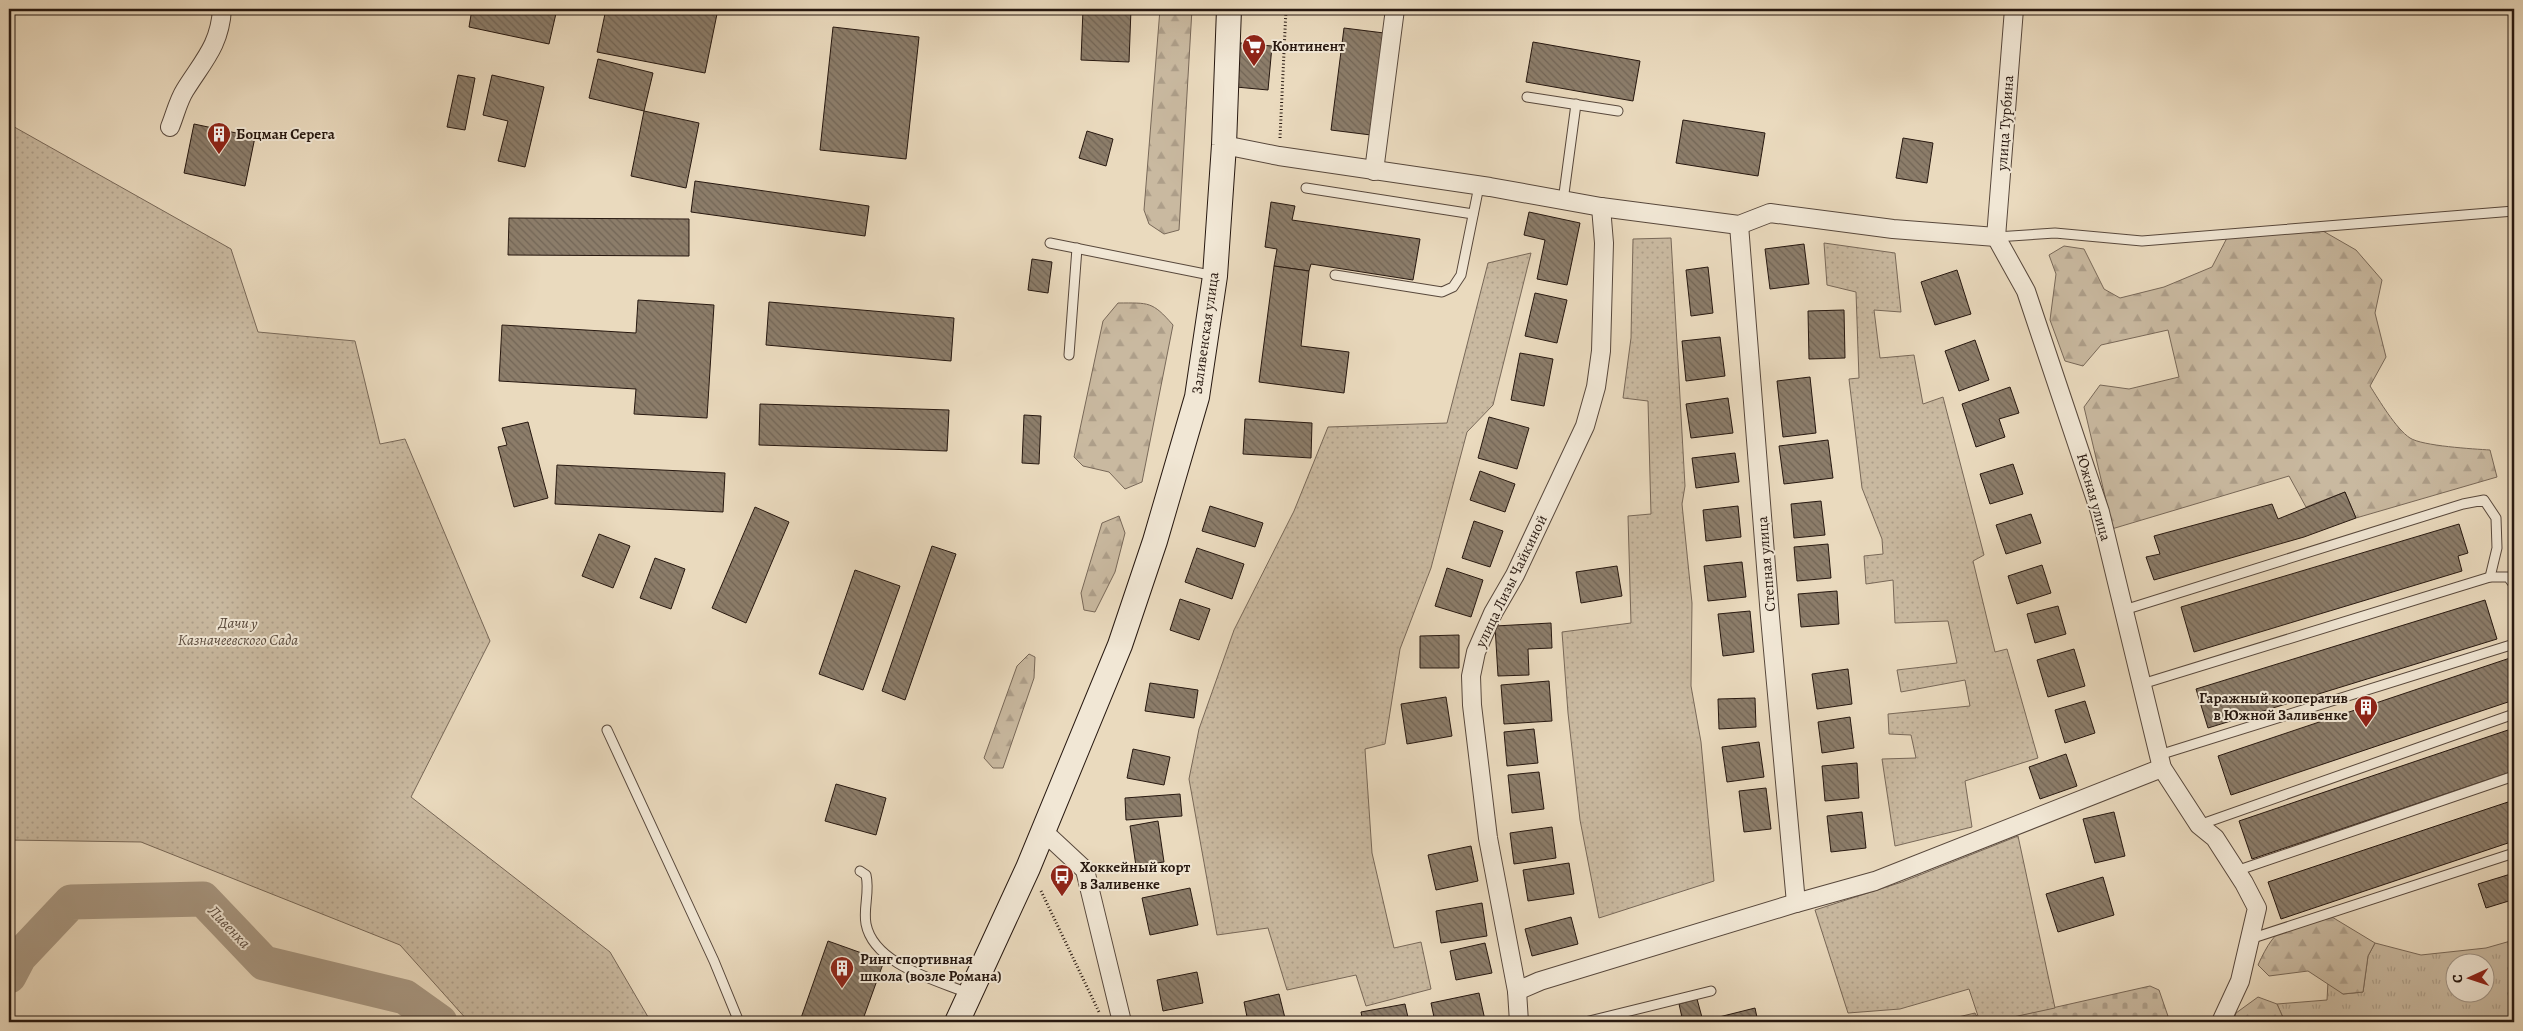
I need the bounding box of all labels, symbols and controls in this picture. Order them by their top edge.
supermarket icon: Континент [1241,33,1267,67]
place label: Континент [1272,36,1345,56]
street label: улица Турбина [1992,74,2018,172]
building icon: Боцман Серега [206,121,232,155]
place label: Боцман Серега [236,124,336,144]
street label: Заливенская улица [1187,271,1223,395]
street label: Южная улица [2072,451,2116,543]
street label: улица Лизы Чайкиной [1470,511,1552,652]
street label: Степная улица [1752,515,1780,612]
park label: Дачи у Казначеевского Сада [178,613,298,650]
place label: Гаражный кооператив в Южной Заливенке [2199,688,2348,725]
building icon: Гаражный кооператив в Южной Заливенке [2353,694,2379,728]
place label: Хоккейный корт в Заливенке [1080,857,1190,894]
bus stop icon: Хоккейный корт в Заливенке [1049,863,1075,897]
water label: Ливенка [202,900,255,954]
place label: Ринг спортивная школа (возле Романа) [860,949,1002,986]
north arrow [2446,954,2496,1004]
building icon: Ринг спортивная школа (возле Романа) [829,955,855,989]
text: С [2448,973,2467,983]

